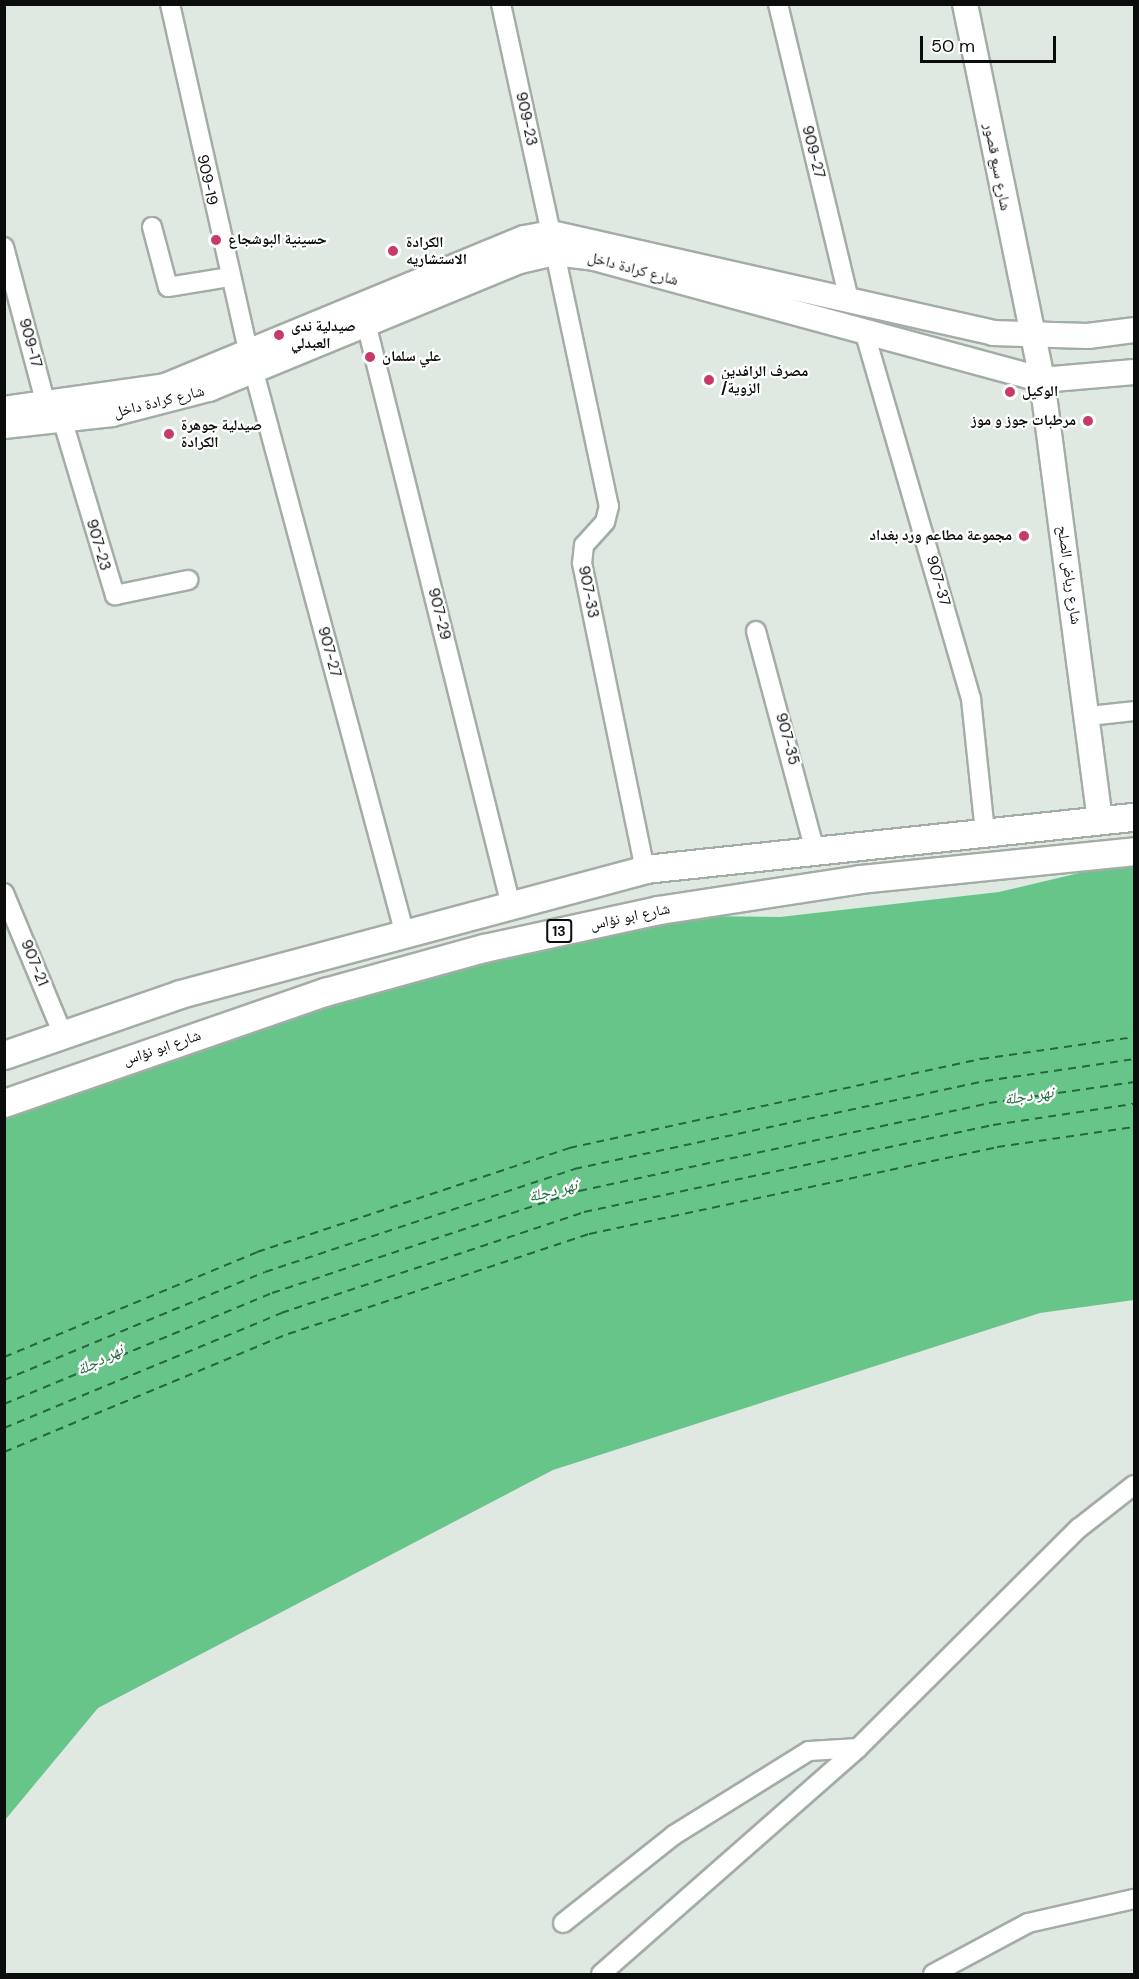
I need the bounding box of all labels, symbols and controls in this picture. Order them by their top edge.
scale bar [923,24,1060,62]
text: 50 m [931,34,975,58]
street label: 909-23 [512,90,540,148]
street label: شارع سبع قصور [980,122,1014,212]
street label: 909-27 [798,124,828,180]
street label: 909-19 [193,153,221,207]
place label: حسينية البوشجاع [228,231,327,249]
marker: حسينية البوشجاع [209,233,223,247]
place label: الكرادة الاستشاريه [406,233,467,268]
marker: الكرادة الاستشاريه [384,242,402,260]
street label: شارع كرادة داخل [586,248,680,290]
street label: 909-17 [15,317,45,369]
place label: صيدلية ندى العبدلي [291,317,356,352]
marker: صيدلية ندى العبدلي [272,328,286,342]
place label: علي سلمان [382,348,441,366]
marker: علي سلمان [363,350,377,364]
place label: مصرف الرافدين /الزوية [721,362,808,397]
marker: مصرف الرافدين /الزوية [702,373,716,387]
street label: شارع كرادة داخل [112,382,206,422]
place label: الوكيل [1022,383,1058,401]
marker: الوكيل [1003,385,1017,399]
place label: مرطبات جوز و موز [971,412,1076,430]
marker: مرطبات جوز و موز [1081,414,1095,428]
place label: صيدلية جوهرة الكرادة [181,416,262,451]
marker: صيدلية جوهرة الكرادة [162,427,176,441]
street label: 907-23 [82,517,114,573]
street label: شارع رياض الصلح [1053,524,1085,626]
place label: مجموعة مطاعم ورد بغداد [870,527,1012,545]
marker: مجموعة مطاعم ورد بغداد [1017,529,1031,543]
street label: 907-37 [922,554,954,608]
street label: 907-33 [574,564,602,620]
street label: 907-29 [424,586,454,642]
street label: 907-27 [314,625,344,679]
street label: 907-35 [771,711,803,767]
street label: شارع ابو نؤاس [588,900,672,934]
road number: 13 [546,920,572,942]
street label: 907-21 [17,937,51,989]
street label: شارع ابو نؤاس [121,1026,203,1070]
water label: نهر دجلة [1003,1083,1055,1109]
water label: نهر دجلة [527,1175,579,1207]
water label: نهر دجلة [74,1340,126,1380]

